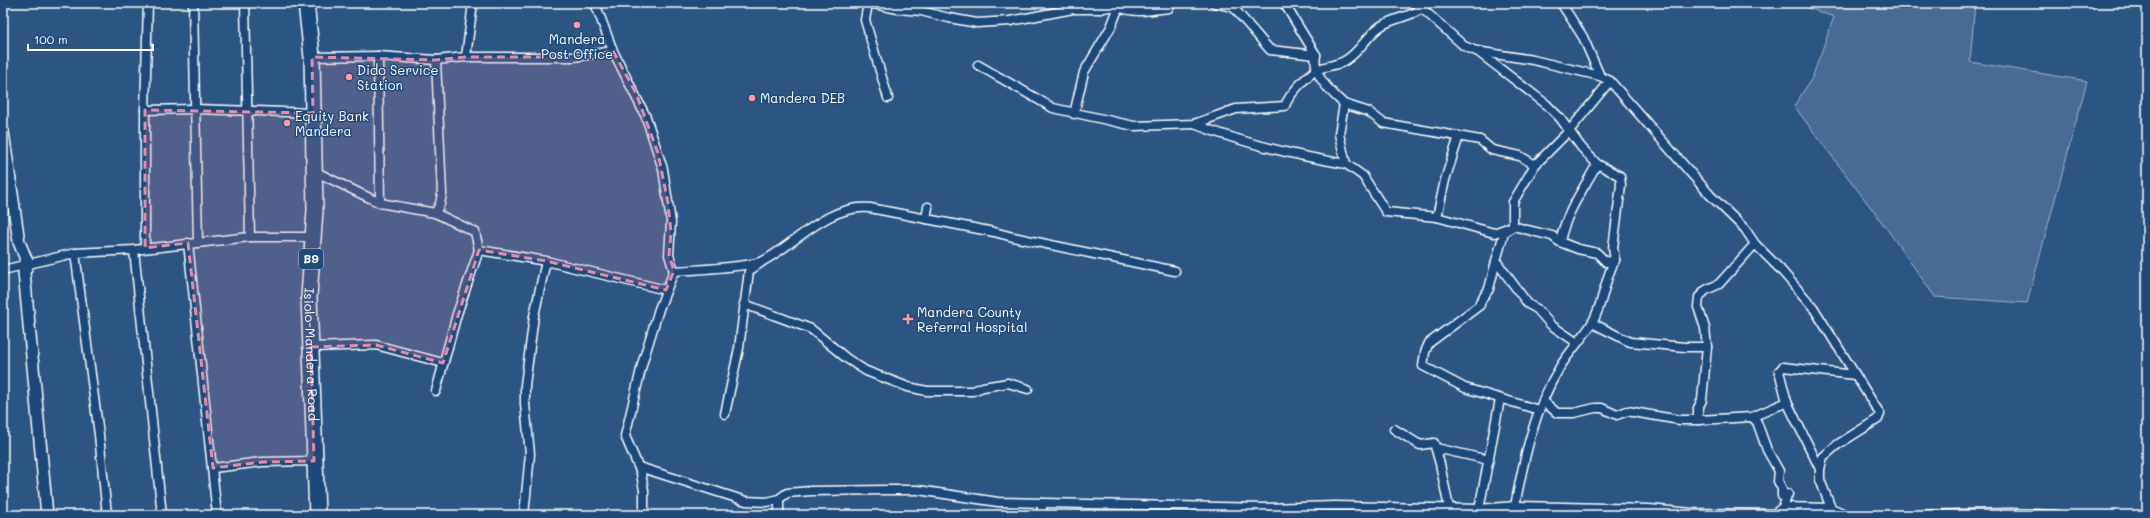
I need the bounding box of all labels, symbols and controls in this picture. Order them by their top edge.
marker: Mandera Post Office [572,20,582,30]
scale bar [28,26,153,52]
place label: Mandera Post Office [541,30,613,62]
text: 100 m [34,31,68,47]
place label: Dido Service Station [357,61,438,93]
marker: Dido Service Station [344,72,354,82]
place label: Mandera DEB [760,89,845,106]
marker: Mandera DEB [747,93,757,103]
place label: Equity Bank Mandera [295,107,369,139]
marker: Equity Bank Mandera [282,118,292,128]
road number: B9 [299,249,323,269]
street label: Isiolo-Mandera Road [301,287,323,421]
place label: Mandera County Referral Hospital [917,303,1027,335]
marker: Mandera County Referral Hospital [902,313,914,325]

